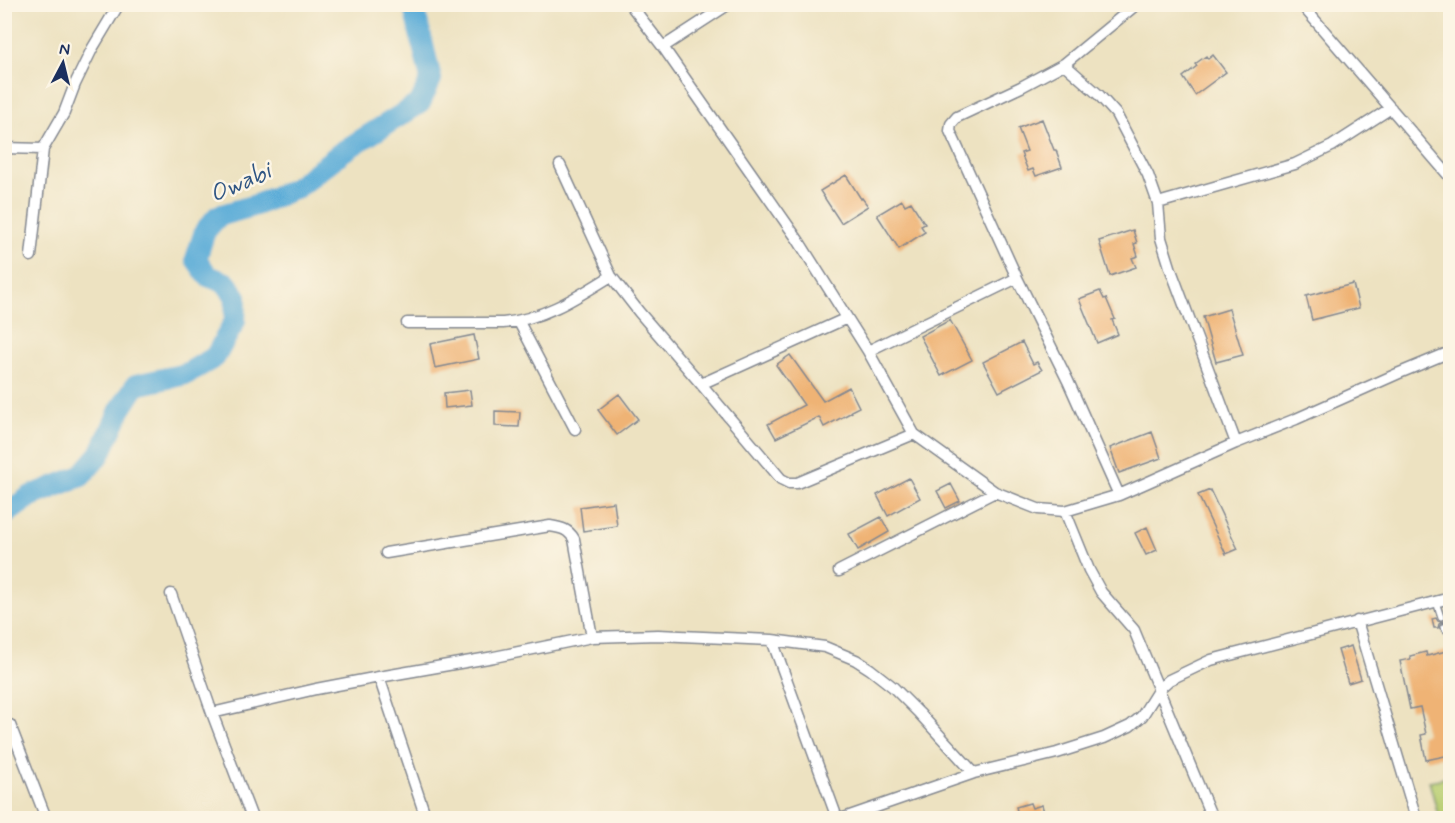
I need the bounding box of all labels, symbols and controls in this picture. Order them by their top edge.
north arrow [33,33,93,93]
text: N [58,39,71,61]
water label: Owabi [205,155,279,211]

